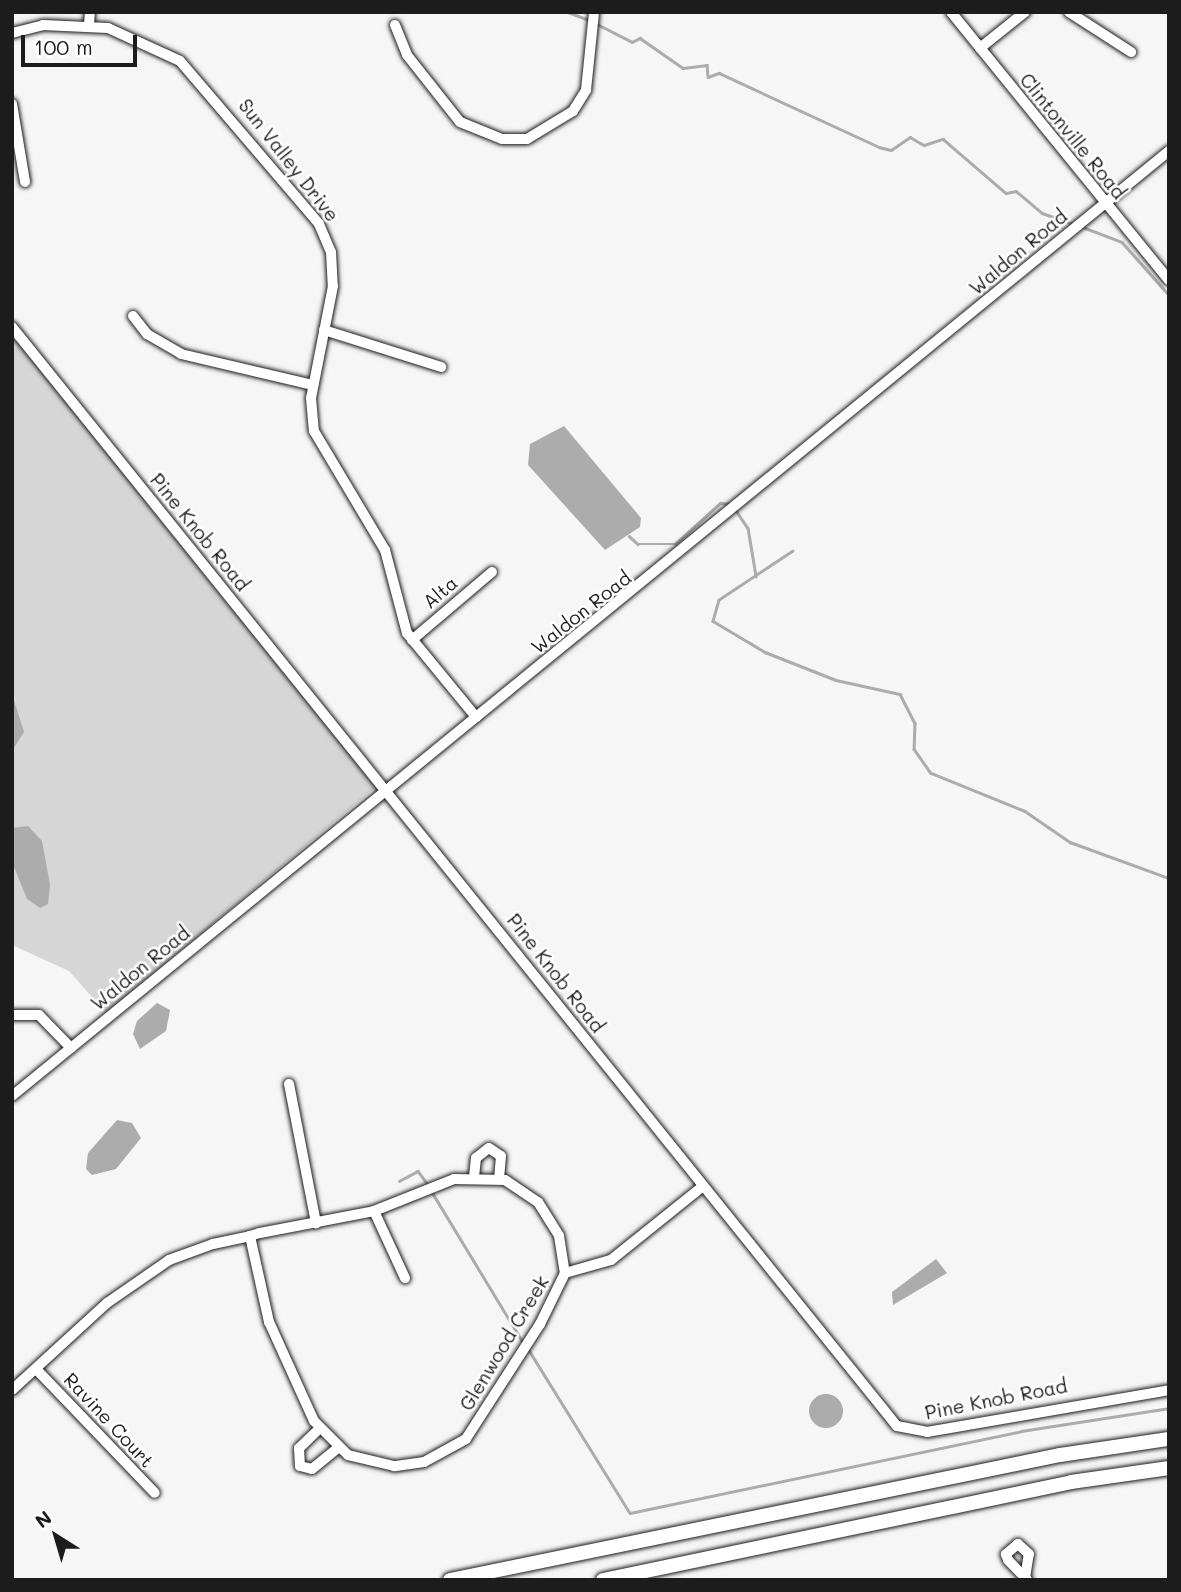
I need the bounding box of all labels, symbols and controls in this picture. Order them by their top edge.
scale bar [24,21,140,65]
text: 100 m [34,33,93,60]
street label: Clintonville Road [1015,68,1131,204]
street label: Sun Valley Drive [234,94,344,226]
street label: Waldon Road [965,205,1071,299]
street label: Pine Knob Road [146,469,254,595]
street label: Waldon Road [526,566,636,658]
street label: Alta [418,571,462,613]
street label: Pine Knob Road [502,909,610,1037]
street label: Waldon Road [86,921,194,1015]
street label: Glenwood Creek [455,1271,553,1415]
street label: Ravine Court [59,1368,159,1472]
street label: Pine Knob Road [923,1374,1069,1424]
north arrow [21,1501,91,1571]
text: N [30,1505,56,1533]

